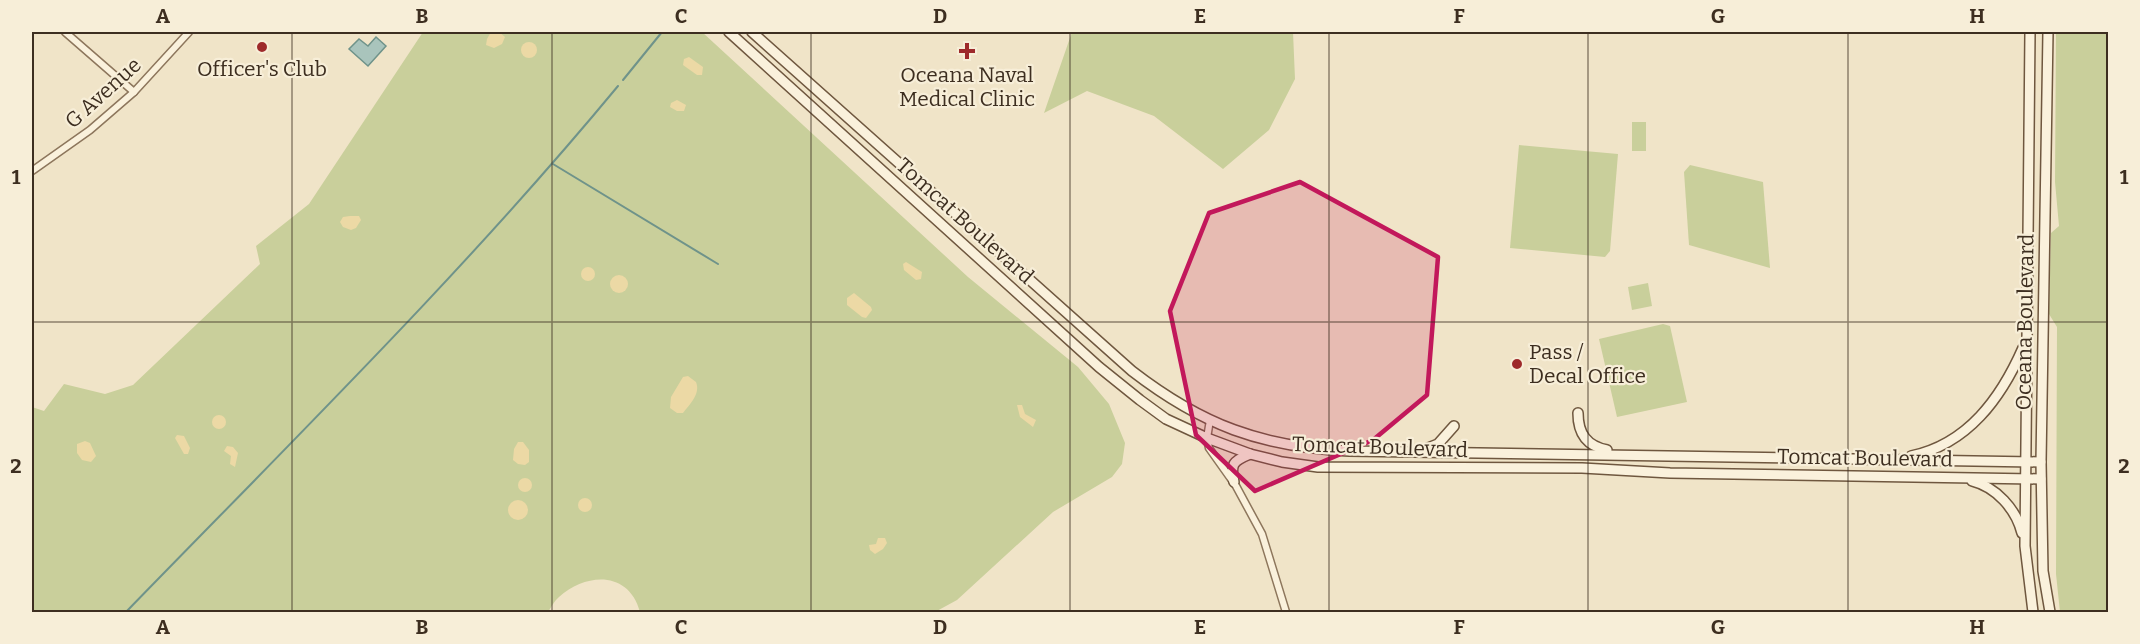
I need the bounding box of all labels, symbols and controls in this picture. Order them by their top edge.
text: A [156,4,171,28]
text: B [416,4,429,28]
text: C [675,4,687,28]
text: D [933,4,947,28]
text: E [1194,4,1206,28]
text: F [1453,4,1465,28]
text: G [1711,4,1725,28]
text: H [1969,4,1985,28]
marker: Officer's Club [255,40,269,54]
marker: Oceana Naval Medical Clinic [958,42,976,60]
street label: G Avenue [60,52,146,134]
place label: Officer's Club [197,56,327,82]
place label: Oceana Naval Medical Clinic [899,62,1035,112]
street label: Tomcat Boulevard [891,152,1039,290]
text: 1 [12,165,21,189]
text: 1 [2120,165,2129,189]
street label: Oceana Boulevard [2010,233,2040,411]
place label: Pass / Decal Office [1529,339,1646,389]
marker: Pass / Decal Office [1510,357,1524,371]
street label: Tomcat Boulevard [1292,431,1468,463]
street label: Tomcat Boulevard [1777,443,1953,473]
text: 2 [10,454,22,478]
text: 2 [2118,454,2130,478]
text: A [156,615,171,639]
text: B [416,615,429,639]
text: C [675,615,687,639]
text: D [933,615,947,639]
text: E [1194,615,1206,639]
text: F [1453,615,1465,639]
text: G [1711,615,1725,639]
text: H [1969,615,1985,639]

